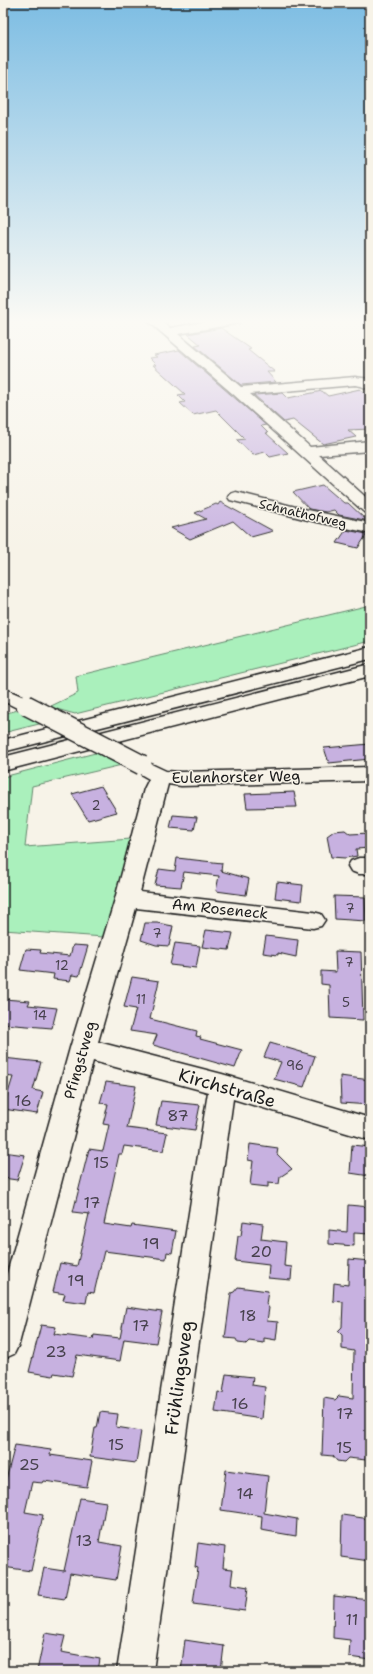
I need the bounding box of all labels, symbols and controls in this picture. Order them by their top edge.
street label: Schnathofweg [257,495,348,532]
street label: Eulenhorster Weg [171,766,301,788]
house number: 2 [91,797,101,814]
street label: Am Roseneck [171,894,269,924]
house number: 7 [345,900,355,917]
house number: 7 [152,925,162,942]
house number: 7 [344,954,354,971]
house number: 12 [55,957,69,974]
house number: 11 [136,991,146,1008]
house number: 5 [342,994,350,1011]
house number: 14 [33,1007,47,1024]
street label: Pfingstweg [59,1018,101,1102]
house number: 96 [286,1057,304,1074]
street label: Kirchstraße [176,1063,278,1113]
house number: 16 [14,1090,32,1111]
house number: 87 [167,1105,189,1126]
house number: 15 [93,1152,109,1173]
house number: 17 [83,1192,101,1213]
house number: 19 [142,1233,160,1254]
house number: 20 [250,1241,272,1262]
house number: 19 [67,1270,85,1291]
house number: 18 [239,1305,257,1326]
house number: 17 [132,1315,150,1336]
street label: Frühlingsweg [159,1319,199,1437]
house number: 23 [45,1341,67,1362]
house number: 16 [231,1393,249,1414]
house number: 17 [336,1403,354,1424]
house number: 15 [108,1434,124,1455]
house number: 15 [336,1437,352,1458]
house number: 25 [19,1454,39,1475]
house number: 14 [236,1483,254,1504]
house number: 13 [75,1530,93,1551]
house number: 11 [346,1609,358,1630]

